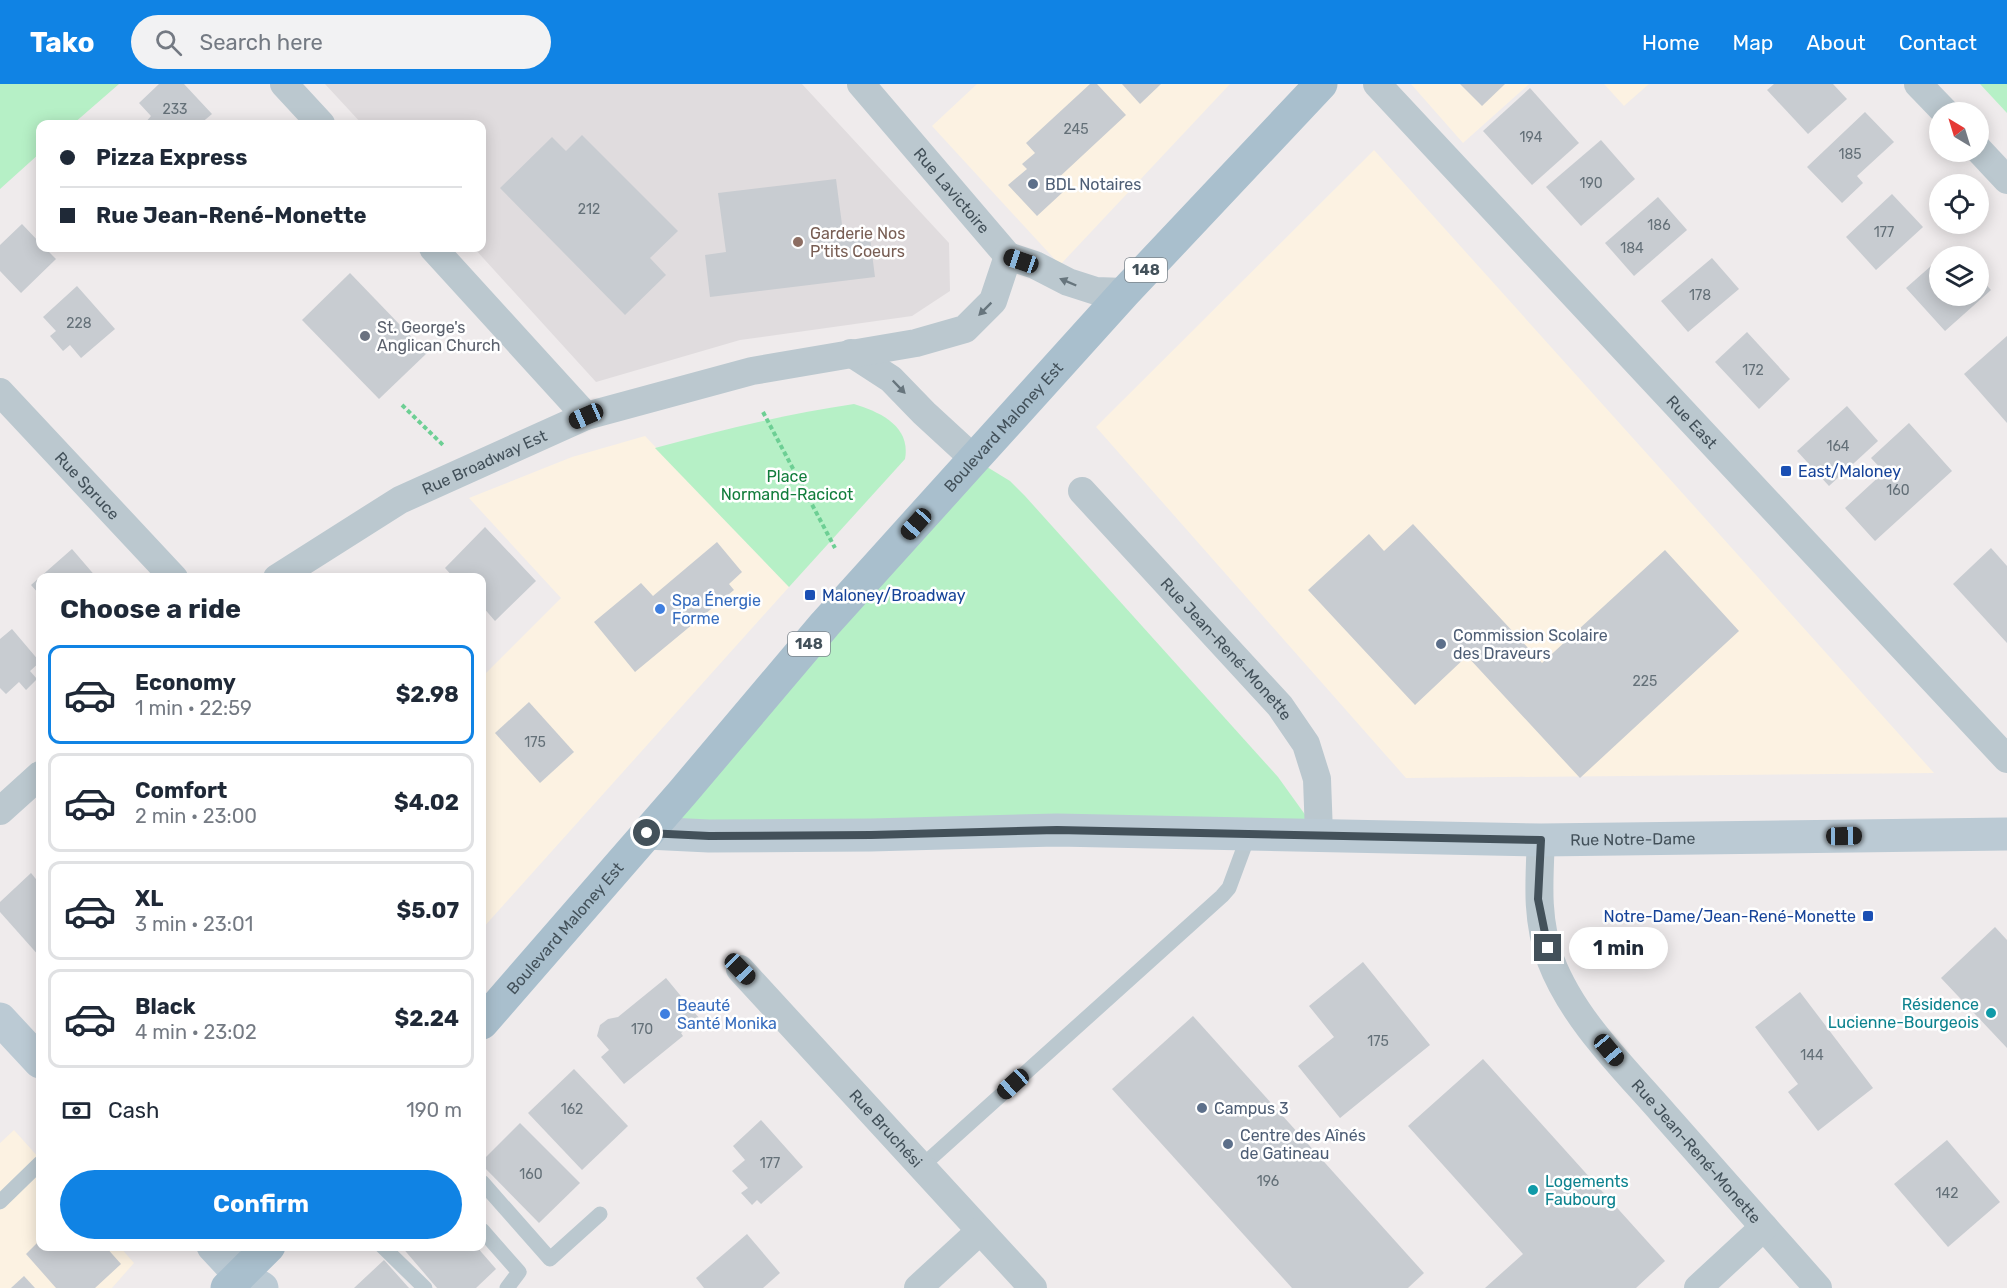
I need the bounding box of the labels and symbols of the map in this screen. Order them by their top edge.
house number: 233 [162,101,188,118]
north arrow [1929,102,1989,162]
house number: 245 [1063,121,1089,138]
house number: 194 [1520,129,1543,146]
street label: Rue Lavictoire [910,144,994,237]
house number: 185 [1838,146,1862,163]
place label: BDL Notaires [1045,175,1141,194]
house number: 190 [1579,175,1603,192]
marker: BDL Notaires [1026,177,1040,191]
house number: 212 [578,201,600,218]
house number: 186 [1647,217,1671,234]
place label: Garderie Nos P'tits Coeurs [810,224,905,261]
house number: 177 [1874,224,1894,241]
marker: Garderie Nos P'tits Coeurs [791,235,805,249]
house number: 184 [1620,240,1644,257]
car [1001,247,1041,275]
road number: 148 [1125,258,1167,282]
one-way arrow [1060,277,1077,286]
house number: 178 [1689,287,1711,304]
one-way arrow [978,301,992,315]
house number: 228 [66,315,92,332]
place label: St. George's Anglican Church [377,318,501,355]
marker: St. George's Anglican Church [358,329,372,343]
street label: Boulevard Maloney Est [940,358,1067,496]
house number: 172 [1742,362,1764,379]
one-way arrow [891,379,905,393]
street label: Rue East [1663,391,1722,452]
car [566,400,606,432]
street label: Rue Broadway Est [419,426,550,498]
house number: 164 [1826,438,1850,455]
street label: Rue Spruce [51,448,124,523]
place label: East/Maloney [1798,462,1901,481]
marker: East/Maloney [1779,464,1793,478]
park label: Place Normand-Racicot [721,467,853,504]
house number: 160 [1886,482,1910,499]
car [897,505,935,543]
street label: Rue Jean-René-Monette [1157,574,1296,724]
place label: Maloney/Broadway [822,586,966,605]
marker: Maloney/Broadway [803,588,817,602]
place label: Spa Énergie Forme [672,591,761,628]
marker: Spa Énergie Forme [653,602,667,616]
place label: Commission Scolaire des Draveurs [1453,626,1608,663]
road number: 148 [788,632,830,656]
marker: Commission Scolaire des Draveurs [1434,637,1448,651]
house number: 225 [1633,673,1657,690]
house number: 175 [524,734,546,751]
route start [633,819,660,846]
car [1826,827,1862,845]
street label: Rue Notre-Dame [1570,829,1695,849]
street label: Boulevard Maloney Est [502,858,627,998]
place label: Notre-Dame/Jean-René-Monette [1604,907,1856,926]
marker: Notre-Dame/Jean-René-Monette [1861,909,1875,923]
callout: 1 min [1569,927,1668,969]
route end [1534,934,1561,961]
car [721,950,759,988]
place label: Résidence Lucienne-Bourgeois [1828,995,1979,1032]
place label: Beauté Santé Monika [677,996,777,1033]
marker: Résidence Lucienne-Bourgeois [1984,1006,1998,1020]
marker: Beauté Santé Monika [658,1007,672,1021]
house number: 170 [631,1021,653,1038]
car [1591,1030,1627,1070]
house number: 175 [1367,1033,1389,1050]
house number: 144 [1800,1047,1824,1064]
car [994,1065,1032,1103]
street label: Rue Jean-René-Monette [1628,1075,1765,1227]
street label: Rue Bruchési [846,1085,927,1171]
place label: Campus 3 [1214,1099,1289,1118]
house number: 162 [561,1101,583,1118]
marker: Campus 3 [1195,1101,1209,1115]
place label: Centre des Aînés de Gatineau [1240,1126,1366,1163]
marker: Centre des Aînés de Gatineau [1221,1137,1235,1151]
house number: 177 [760,1155,780,1172]
house number: 160 [519,1166,543,1183]
place label: Logements Faubourg [1545,1172,1629,1209]
house number: 196 [1257,1173,1279,1190]
marker: Logements Faubourg [1526,1183,1540,1197]
house number: 142 [1936,1185,1958,1202]

